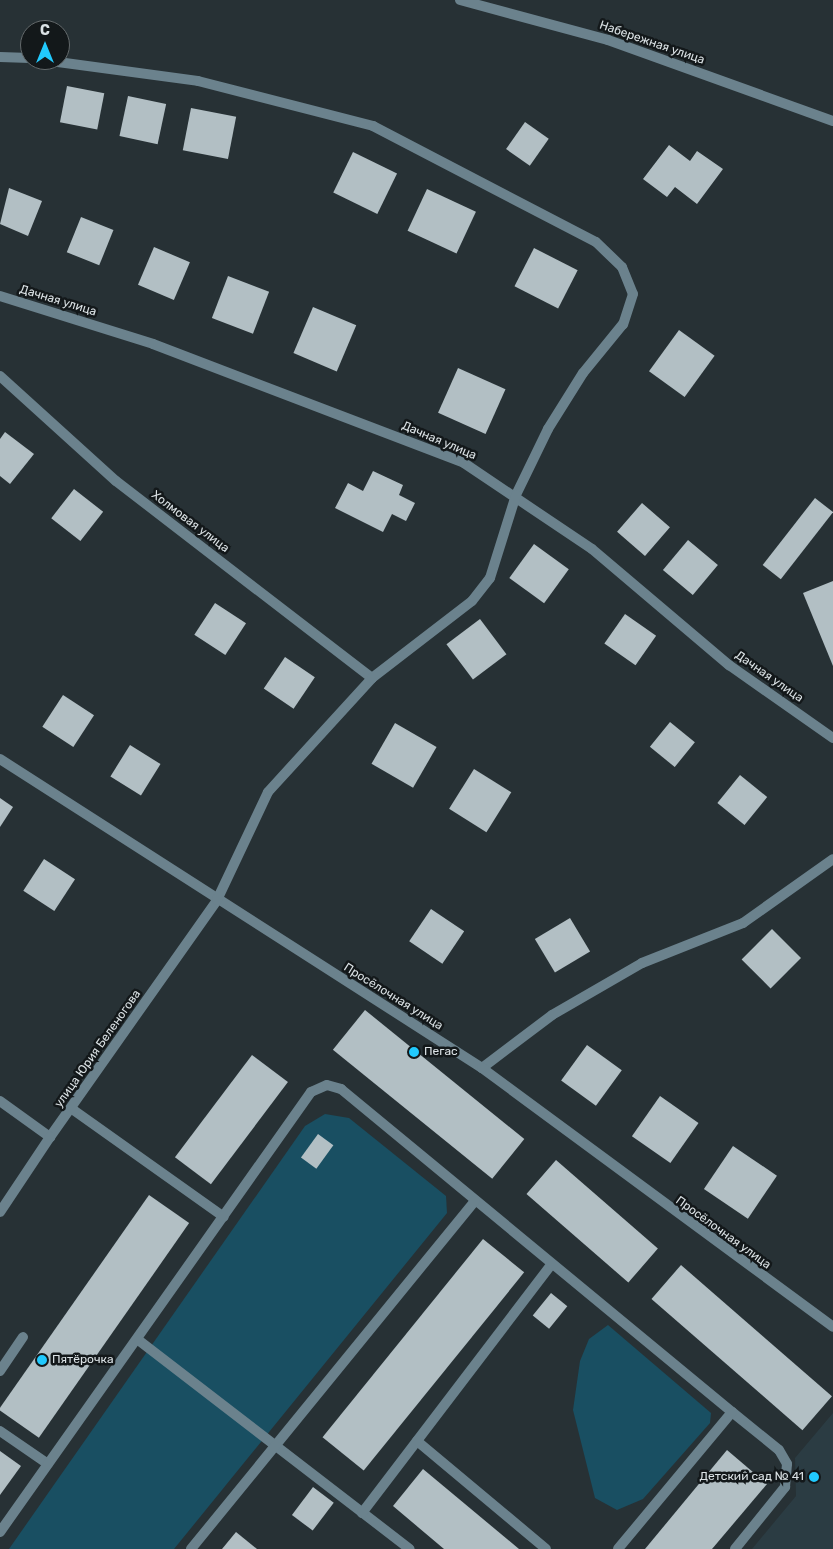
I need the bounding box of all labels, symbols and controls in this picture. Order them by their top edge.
street label: Набережная улица [598,18,706,68]
north arrow [20,20,70,70]
text: С [40,22,50,39]
street label: Дачная улица [18,282,98,320]
street label: Дачная улица [400,419,478,463]
street label: Холмовая улица [148,488,232,556]
street label: Дачная улица [732,648,806,706]
street label: Просёлочная улица [341,961,445,1033]
street label: улица Юрия Беленогова [52,987,144,1111]
place label: Пегас [424,1045,458,1059]
marker: Пегас [408,1046,420,1058]
street label: Просёлочная улица [673,1194,773,1272]
place label: Пятёрочка [52,1353,114,1367]
marker: Пятёрочка [36,1354,48,1366]
place label: Детский сад № 41 [699,1470,804,1484]
marker: Детский сад № 41 [808,1471,820,1483]

